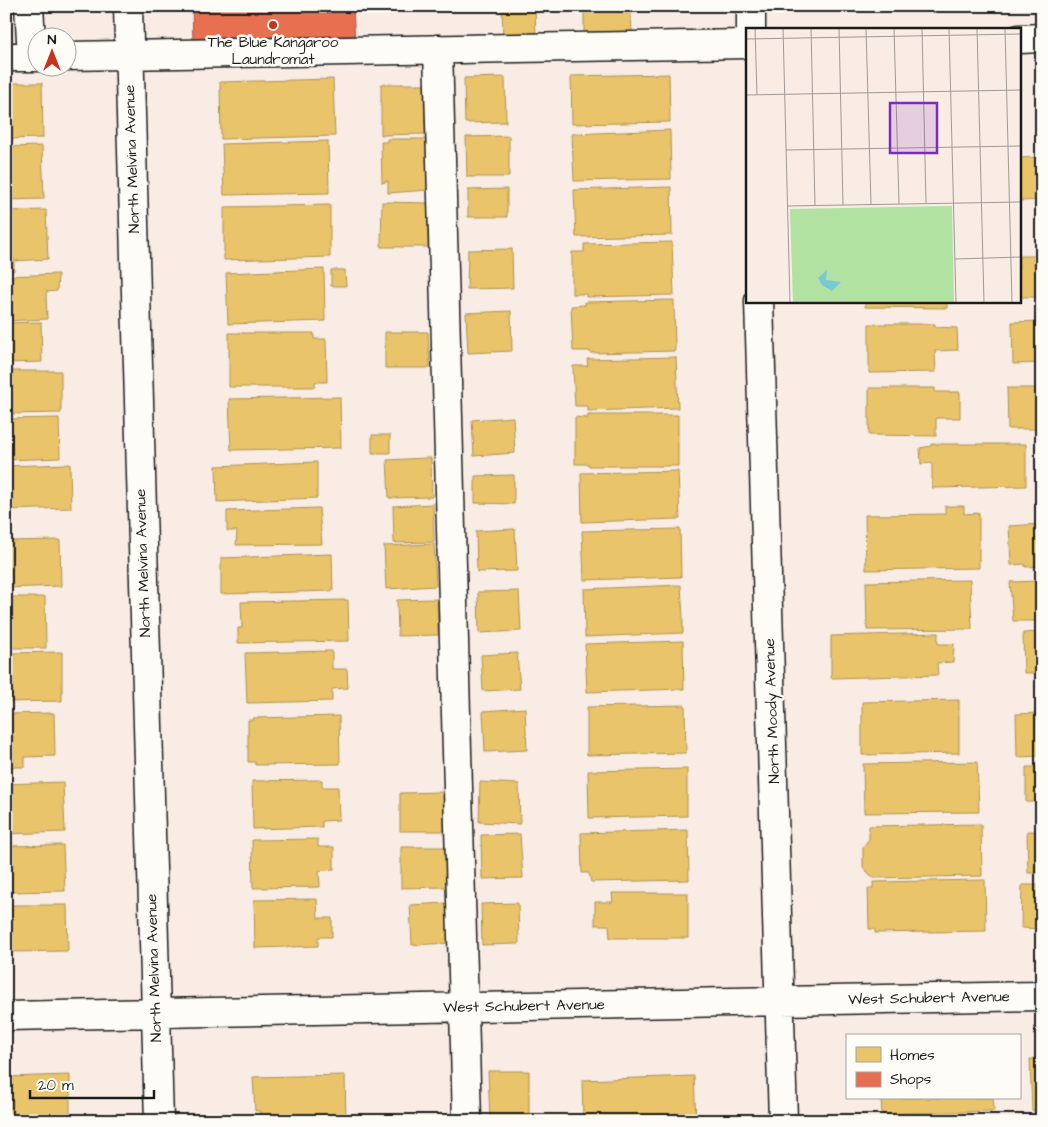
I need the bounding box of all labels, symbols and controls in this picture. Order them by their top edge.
marker: The Blue Kangaroo Laundromat [267,19,279,31]
north arrow [28,28,78,78]
inset map [746,28,1020,302]
text: N [48,30,57,50]
place label: The Blue Kangaroo Laundromat [208,32,339,70]
street label: North Melvina Avenue [119,84,145,234]
street label: North Melvina Avenue [130,488,156,638]
street label: North Moody Avenue [759,638,786,784]
street label: North Melvina Avenue [141,893,167,1043]
street label: West Schubert Avenue [848,986,1010,1010]
street label: West Schubert Avenue [443,994,605,1018]
legend [846,1034,1020,1100]
text: Homes [890,1045,935,1066]
scale bar [30,1067,154,1099]
text: Shops [890,1069,932,1090]
text: 20 m [38,1075,74,1096]

